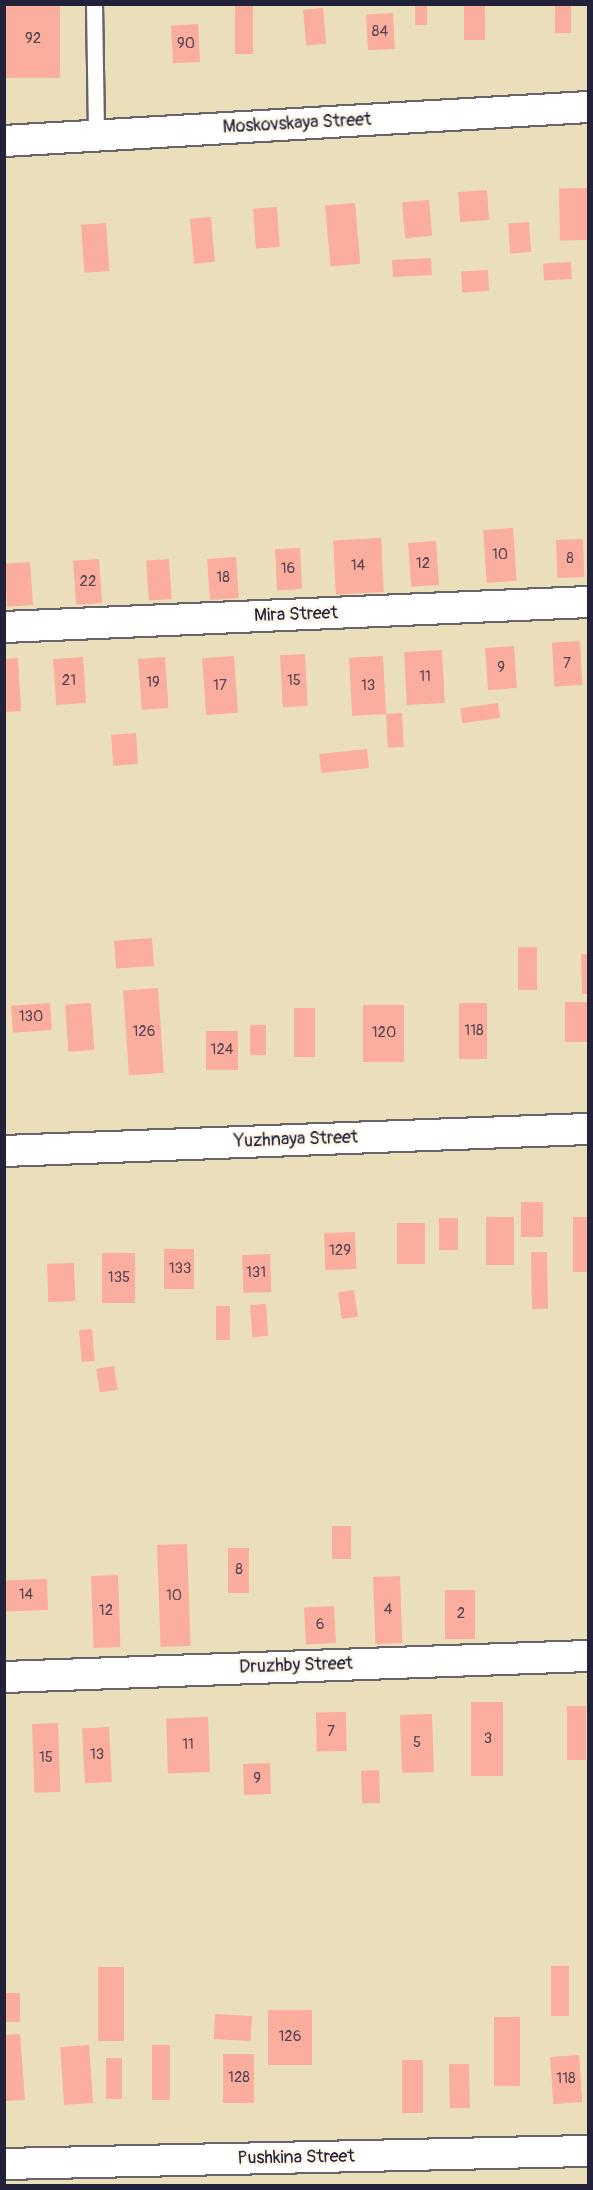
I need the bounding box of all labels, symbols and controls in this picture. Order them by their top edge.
house number: 84 [372,23,388,41]
house number: 92 [25,30,41,48]
house number: 90 [177,35,195,53]
street label: Moskovskaya Street [222,109,372,139]
house number: 10 [492,546,508,564]
house number: 8 [566,550,574,568]
house number: 12 [416,555,430,573]
house number: 14 [351,557,365,575]
house number: 16 [281,560,295,578]
house number: 18 [216,569,230,587]
house number: 22 [80,573,96,591]
street label: Mira Street [254,603,338,627]
house number: 7 [563,655,571,673]
house number: 9 [497,659,505,677]
house number: 11 [419,668,431,686]
house number: 21 [62,672,76,690]
house number: 15 [287,672,301,690]
house number: 19 [146,674,160,692]
house number: 17 [213,677,227,695]
house number: 13 [361,677,375,695]
house number: 130 [19,1008,43,1026]
house number: 118 [464,1022,484,1040]
house number: 126 [133,1023,155,1041]
house number: 120 [372,1024,396,1042]
house number: 124 [211,1041,233,1059]
street label: Yuzhnaya Street [234,1127,358,1153]
house number: 129 [329,1242,351,1260]
house number: 133 [169,1260,191,1278]
house number: 131 [246,1264,266,1282]
house number: 135 [108,1269,130,1287]
house number: 8 [235,1561,243,1579]
house number: 14 [19,1586,33,1604]
house number: 10 [166,1587,182,1605]
house number: 4 [384,1601,392,1619]
house number: 12 [99,1602,113,1620]
house number: 2 [457,1605,465,1623]
house number: 6 [316,1616,324,1634]
street label: Druzhby Street [239,1653,353,1679]
house number: 7 [327,1723,335,1741]
house number: 3 [484,1730,492,1748]
house number: 5 [413,1734,421,1752]
house number: 11 [182,1736,194,1754]
house number: 13 [90,1746,104,1764]
house number: 15 [39,1749,53,1767]
house number: 9 [253,1770,261,1788]
house number: 126 [279,2028,301,2046]
house number: 128 [228,2069,250,2087]
house number: 118 [556,2070,576,2088]
street label: Pushkina Street [237,2146,355,2170]

